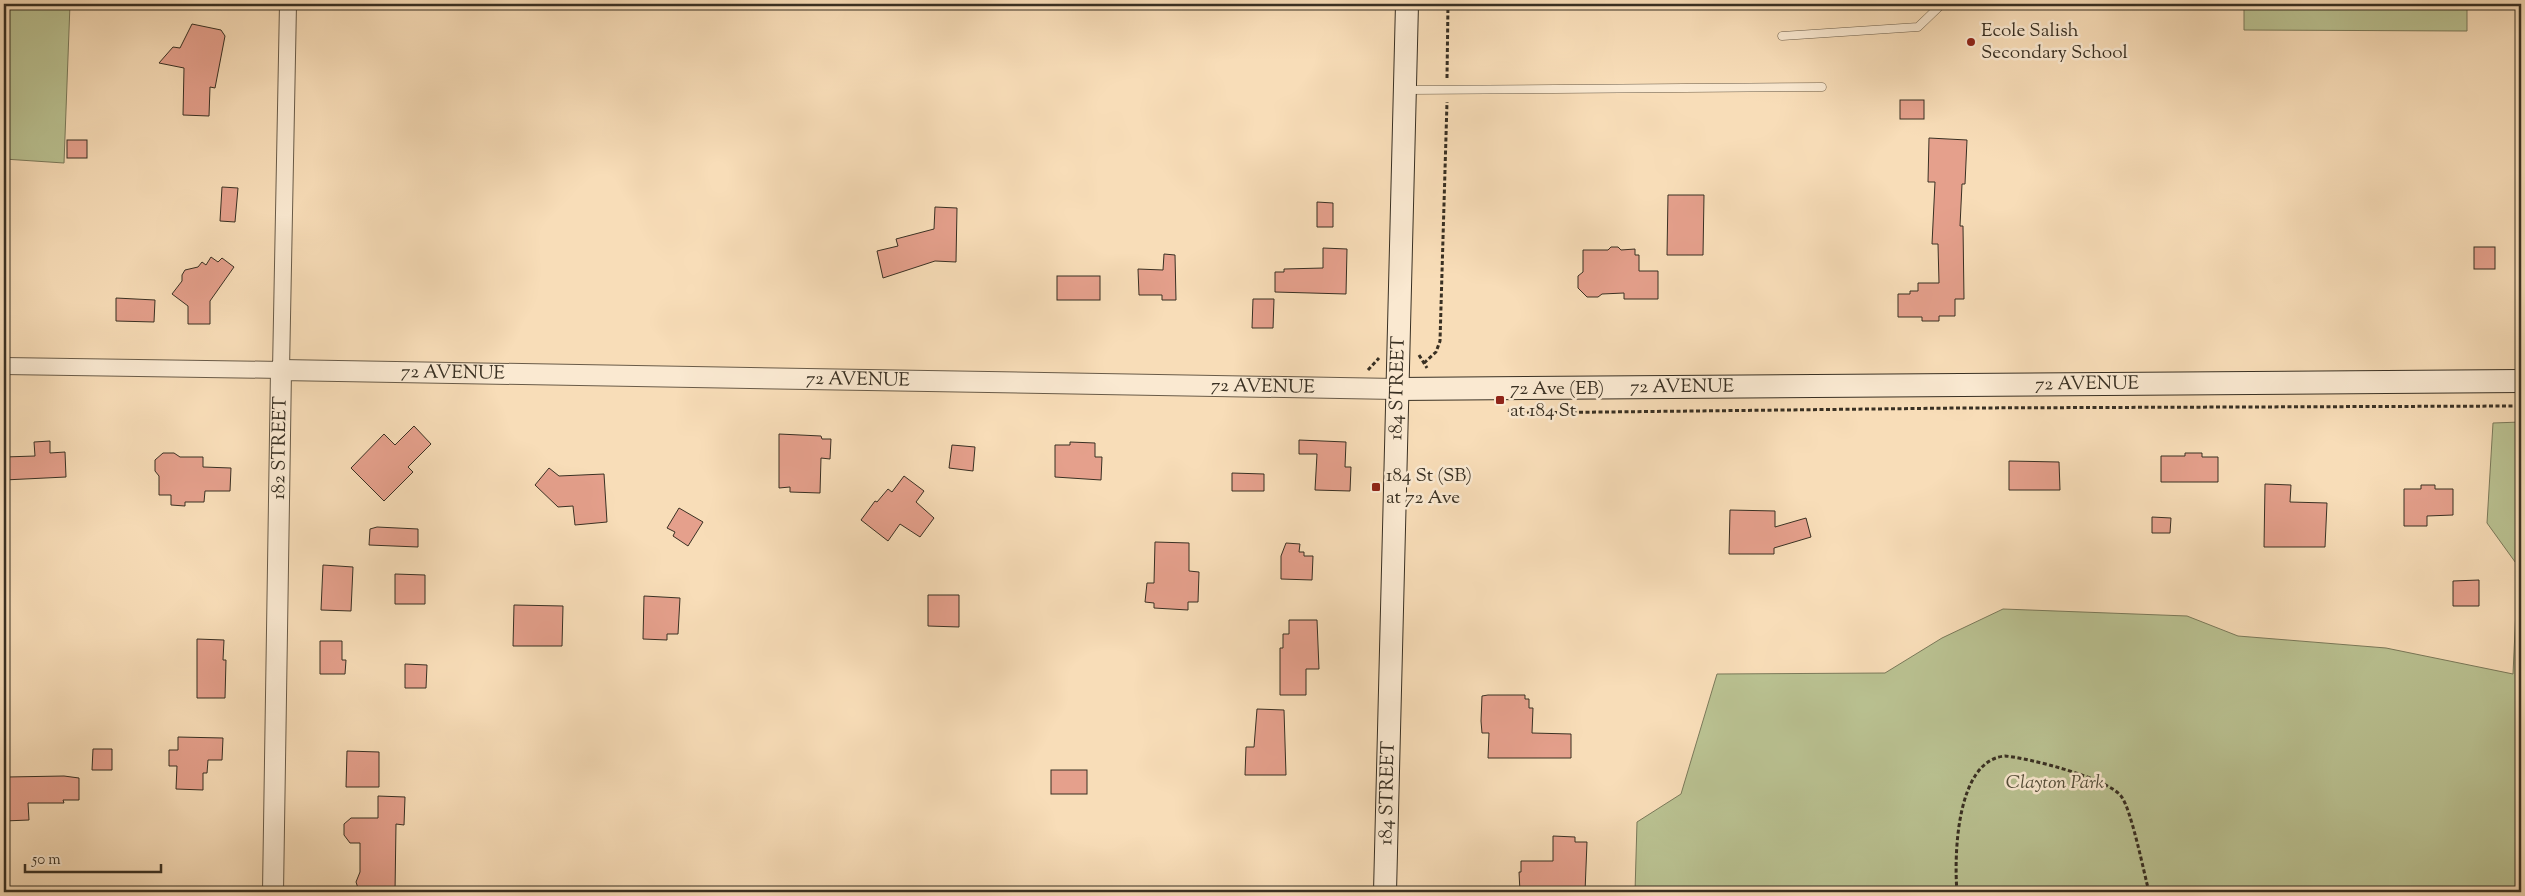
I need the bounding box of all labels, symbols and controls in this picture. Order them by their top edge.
place label: Ecole Salish Secondary School [1981,18,2128,67]
marker: Ecole Salish Secondary School [1965,36,1977,48]
street label: 184 STREET [1383,336,1412,441]
street label: 72 AVENUE [401,359,506,387]
street label: 72 AVENUE [806,365,911,394]
street label: 72 AVENUE [2035,370,2140,398]
street label: 72 AVENUE [1211,372,1316,401]
street label: 72 AVENUE [1630,373,1735,401]
place label: 72 Ave (EB) at 184 St [1510,376,1604,425]
marker: 72 Ave (EB) at 184 St [1494,394,1506,406]
street label: 182 STREET [266,396,294,500]
place label: 184 St (SB) at 72 Ave [1386,463,1472,512]
marker: 184 St (SB) at 72 Ave [1370,481,1382,493]
street label: 184 STREET [1373,741,1402,845]
park label: Clayton Park [2006,770,2105,797]
scale bar [25,841,161,873]
text: 50 m [31,850,61,871]

